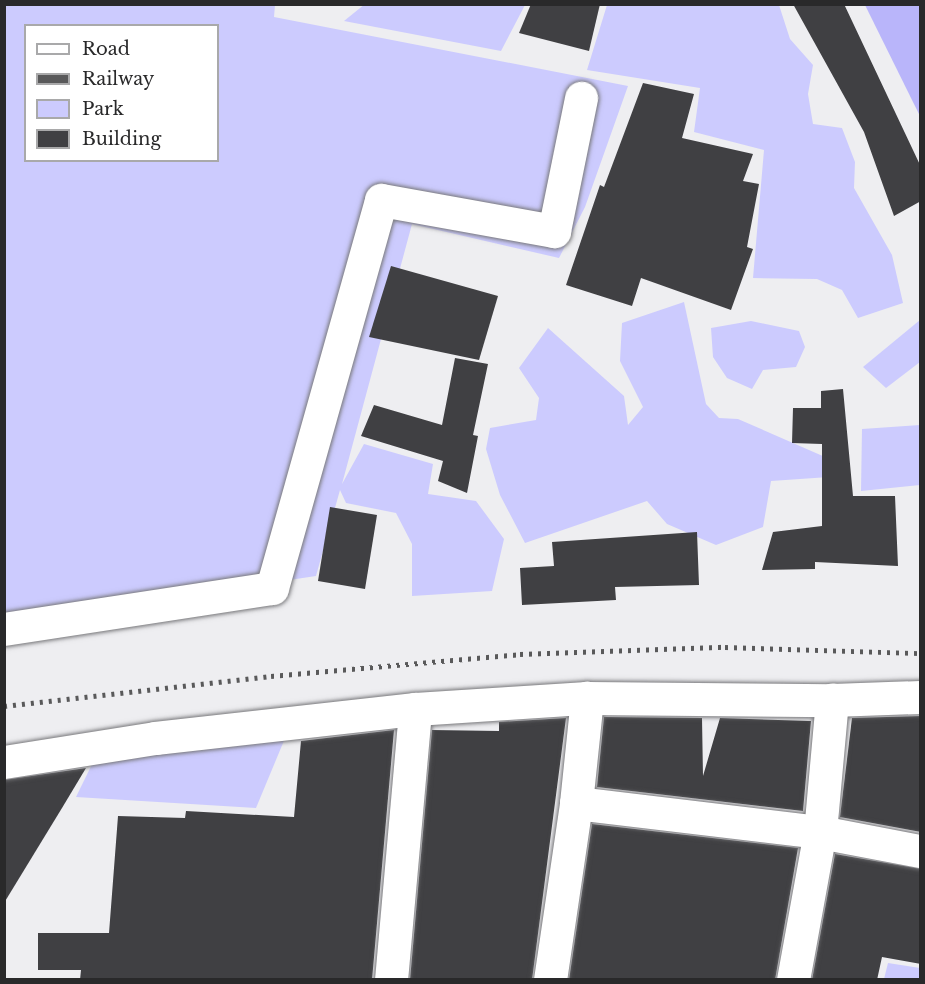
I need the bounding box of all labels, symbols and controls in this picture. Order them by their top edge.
legend [24,24,219,162]
text: Road [82,38,130,60]
text: Railway [82,68,154,90]
text: Park [82,98,124,120]
text: Building [82,128,161,150]

